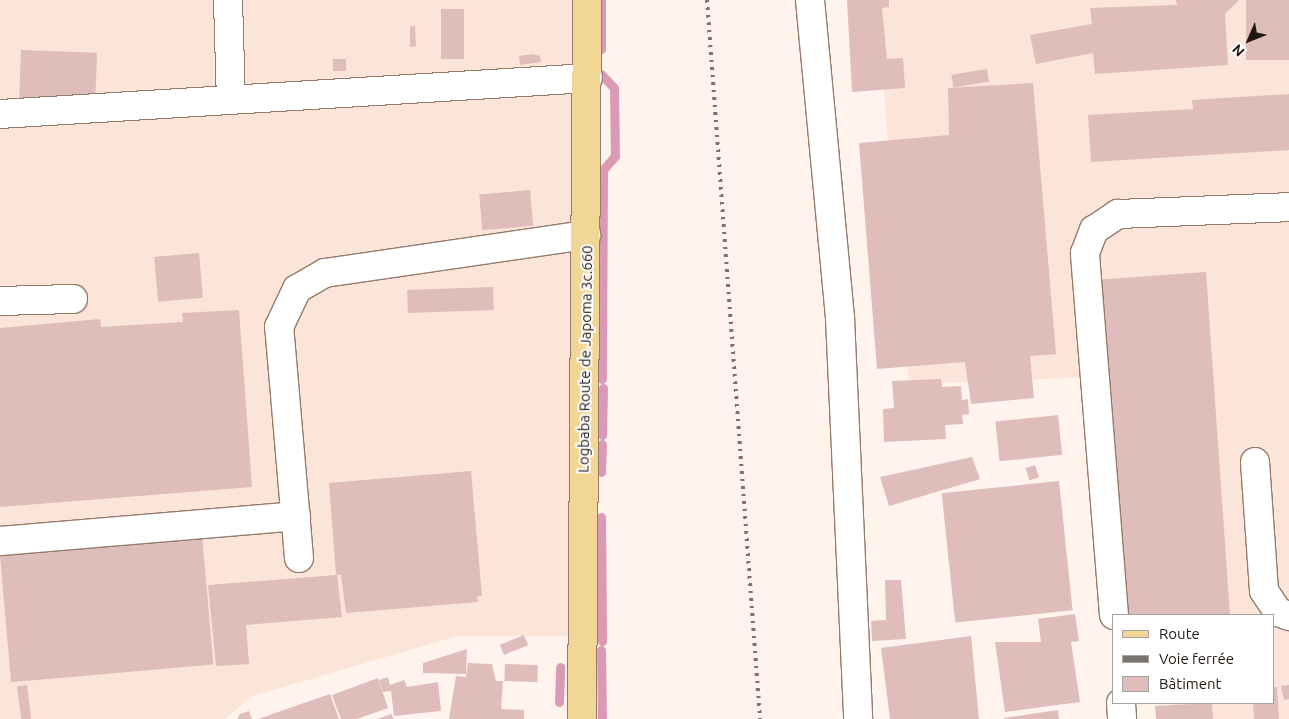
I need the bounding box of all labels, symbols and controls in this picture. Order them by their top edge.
north arrow [1224,15,1274,65]
text: N [1229,41,1248,60]
street label: Logbaba Route de Japoma 3c.660 [574,245,596,473]
legend [1112,614,1274,704]
text: Route [1159,625,1200,642]
text: Voie ferrée [1159,650,1234,667]
text: Bâtiment [1159,675,1221,692]

